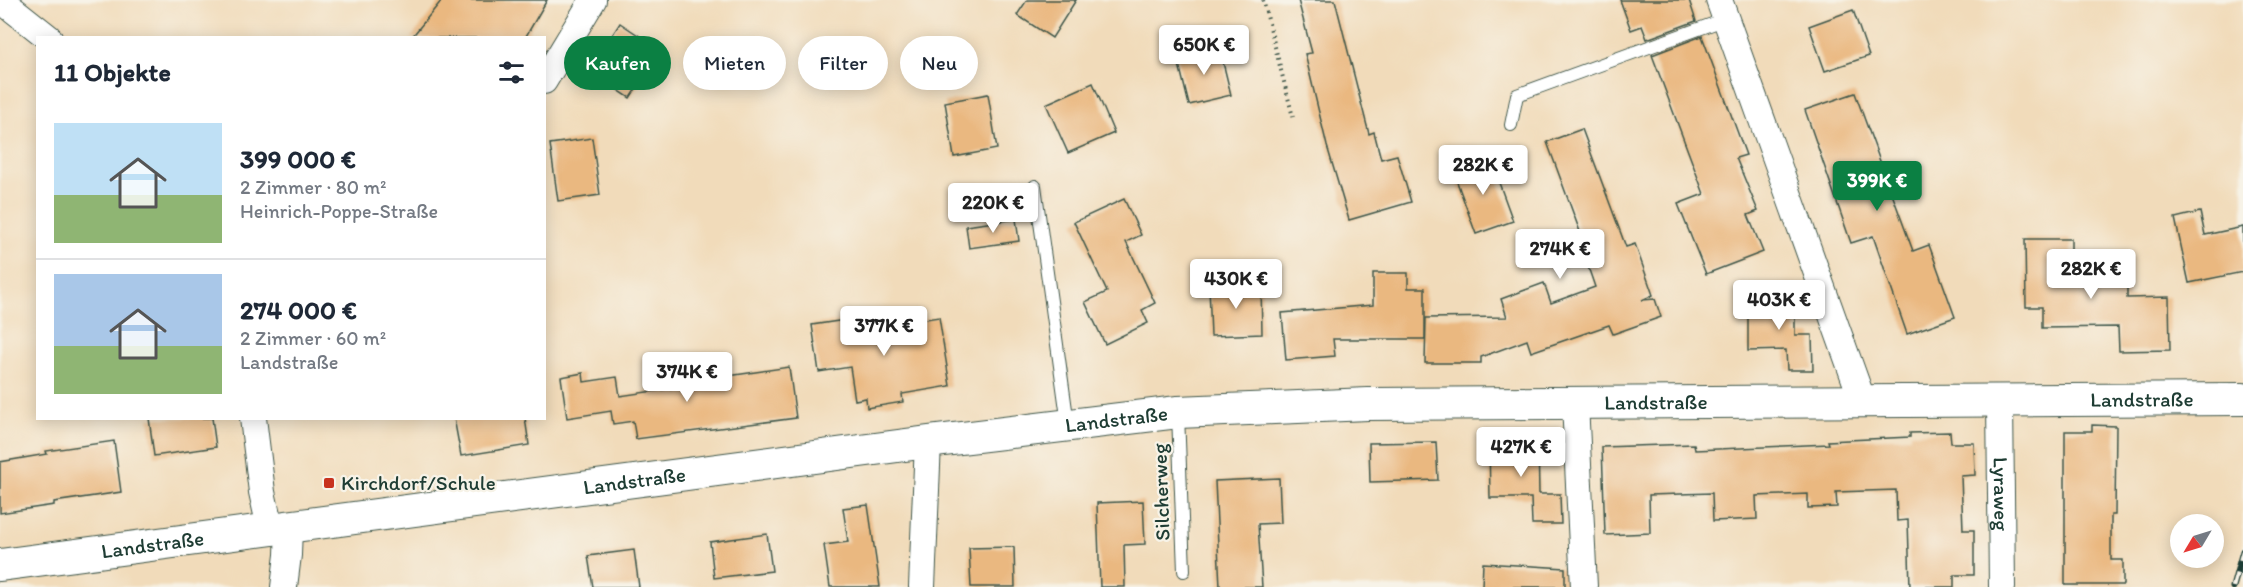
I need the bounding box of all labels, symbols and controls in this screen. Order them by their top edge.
pin: 650K € [1155,25,1253,76]
text: 650K € [1173,32,1235,56]
chip: Kaufen [564,36,671,90]
chip: Mieten [683,36,786,90]
chip: Filter [798,36,888,90]
chip: Neu [900,36,978,90]
text: 11 Objekte [54,56,171,88]
icon: filters [495,56,528,89]
text: 399 000 € [240,143,356,175]
pin: 282K € [1434,145,1532,196]
icon: home [102,147,174,219]
text: 282K € [1453,152,1513,176]
pin: 399K € [1828,161,1926,212]
text: 399K € [1847,168,1907,192]
text: 2 Zimmer · 80 m² [240,175,387,199]
pin: 220K € [944,183,1042,234]
text: 220K € [962,190,1024,214]
text: Heinrich-Poppe-Straße [240,199,438,223]
pin: 274K € [1511,229,1609,280]
text: 274K € [1529,236,1591,260]
pin: 282K € [2042,249,2140,300]
text: 282K € [2061,256,2121,280]
pin: 430K € [1187,259,1285,310]
text: 430K € [1204,266,1268,290]
pin: 403K € [1730,280,1828,331]
text: 403K € [1747,287,1811,311]
text: 274 000 € [240,294,357,326]
icon: home [102,298,174,370]
pin: 377K € [835,306,933,357]
text: 377K € [854,313,914,337]
text: 2 Zimmer · 60 m² [240,326,386,350]
text: Landstraße [240,350,338,374]
pin: 374K € [638,352,736,403]
text: 374K € [656,359,718,383]
street label: Landstraße [2090,386,2194,412]
street label: Landstraße [1604,389,1708,415]
street label: Landstraße [1064,400,1169,437]
pin: 427K € [1472,427,1570,478]
text: 427K € [1490,434,1552,458]
street label: Silcherweg [1146,443,1175,541]
street label: Lyraweg [1989,457,2014,531]
street label: Landstraße [582,461,687,500]
place label: Kirchdorf/Schule [341,470,496,495]
marker: Kirchdorf/Schule [322,476,336,490]
north arrow [2170,514,2224,568]
map controls [2170,514,2224,568]
street label: Landstraße [100,525,205,563]

